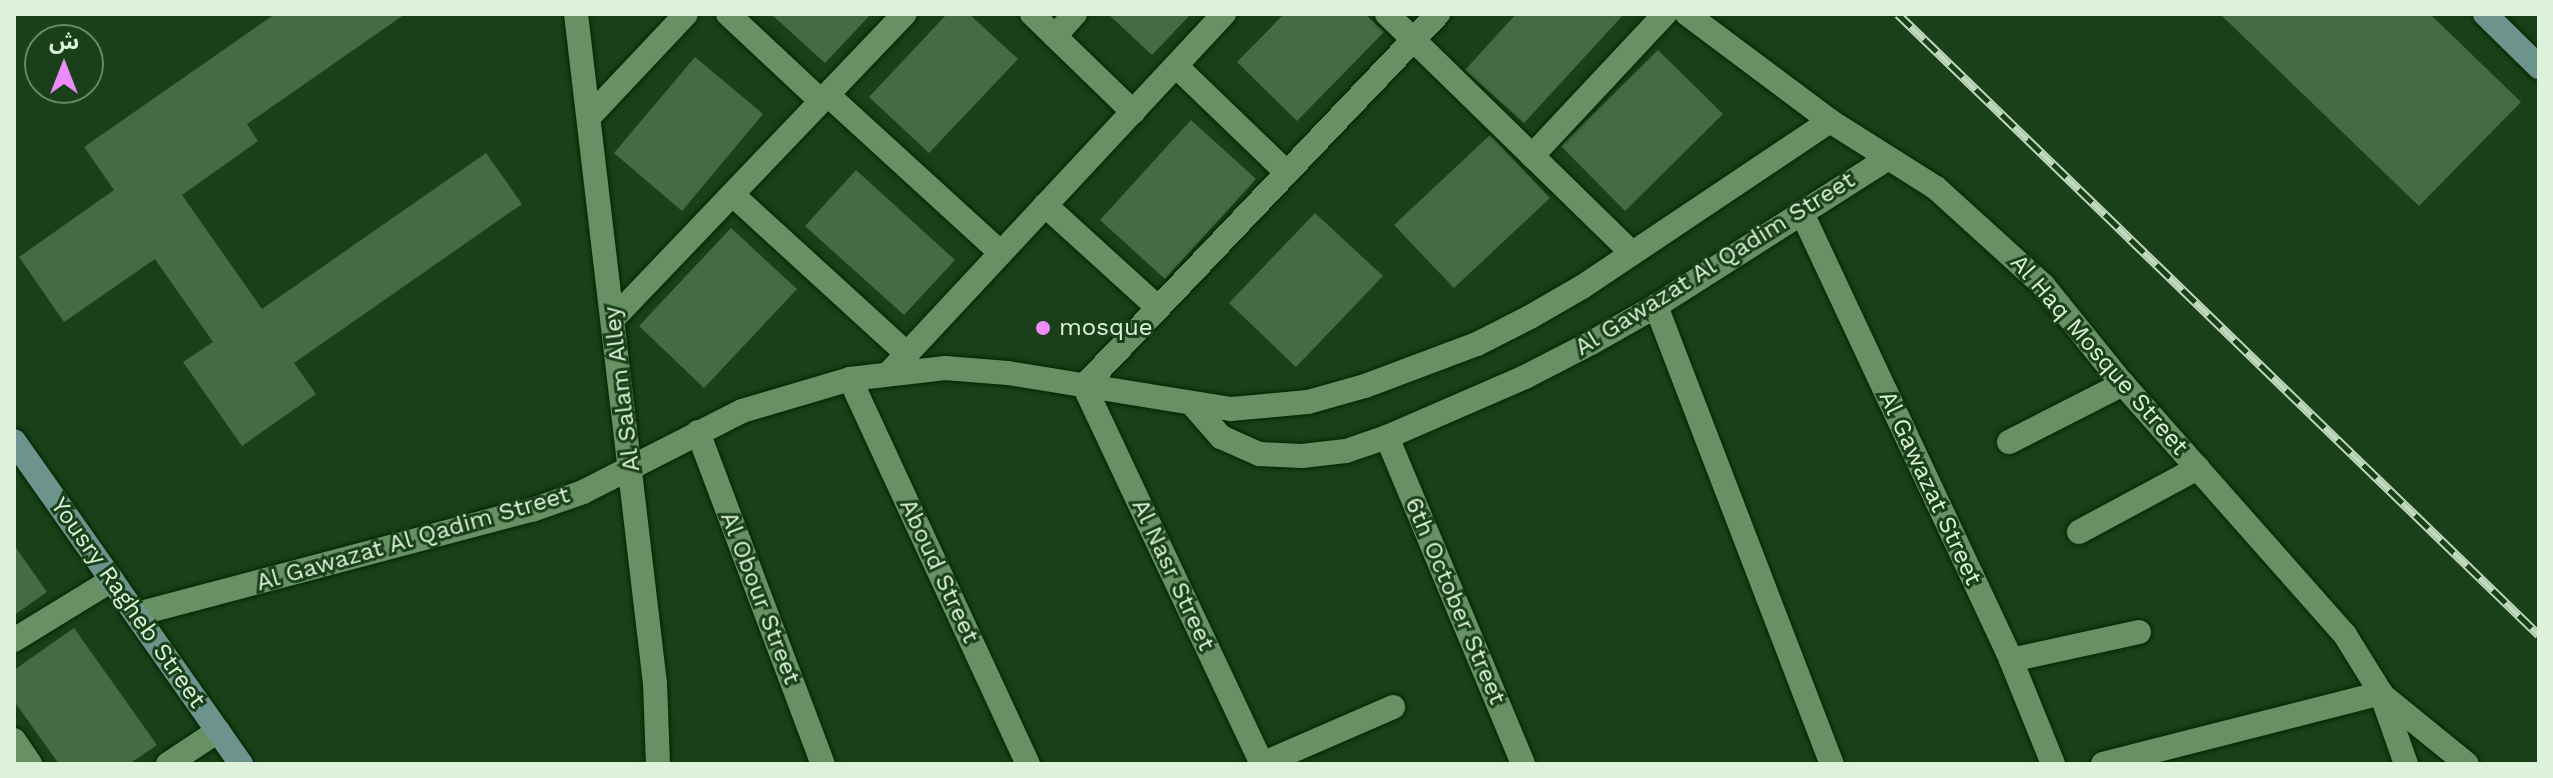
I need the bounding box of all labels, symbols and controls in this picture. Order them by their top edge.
north arrow [24,24,104,104]
text: ش [49,29,79,54]
street label: Al Gawazat Al Qadim Street [1569,165,1861,363]
street label: Al Haq Mosque Street [2004,249,2194,461]
street label: Al Salam Alley [597,304,647,474]
place label: mosque [1059,314,1153,342]
marker: mosque [1034,319,1052,337]
street label: Al Gawazat Street [1872,386,1988,590]
street label: Al Gawazat Al Qadim Street [252,480,574,598]
street label: Yousry Ragheb Street [44,492,212,714]
street label: 6th October Street [1398,493,1512,709]
street label: Aboud Street [893,494,985,648]
street label: Al Nasr Street [1125,494,1221,656]
street label: Al Obour Street [714,507,806,689]

